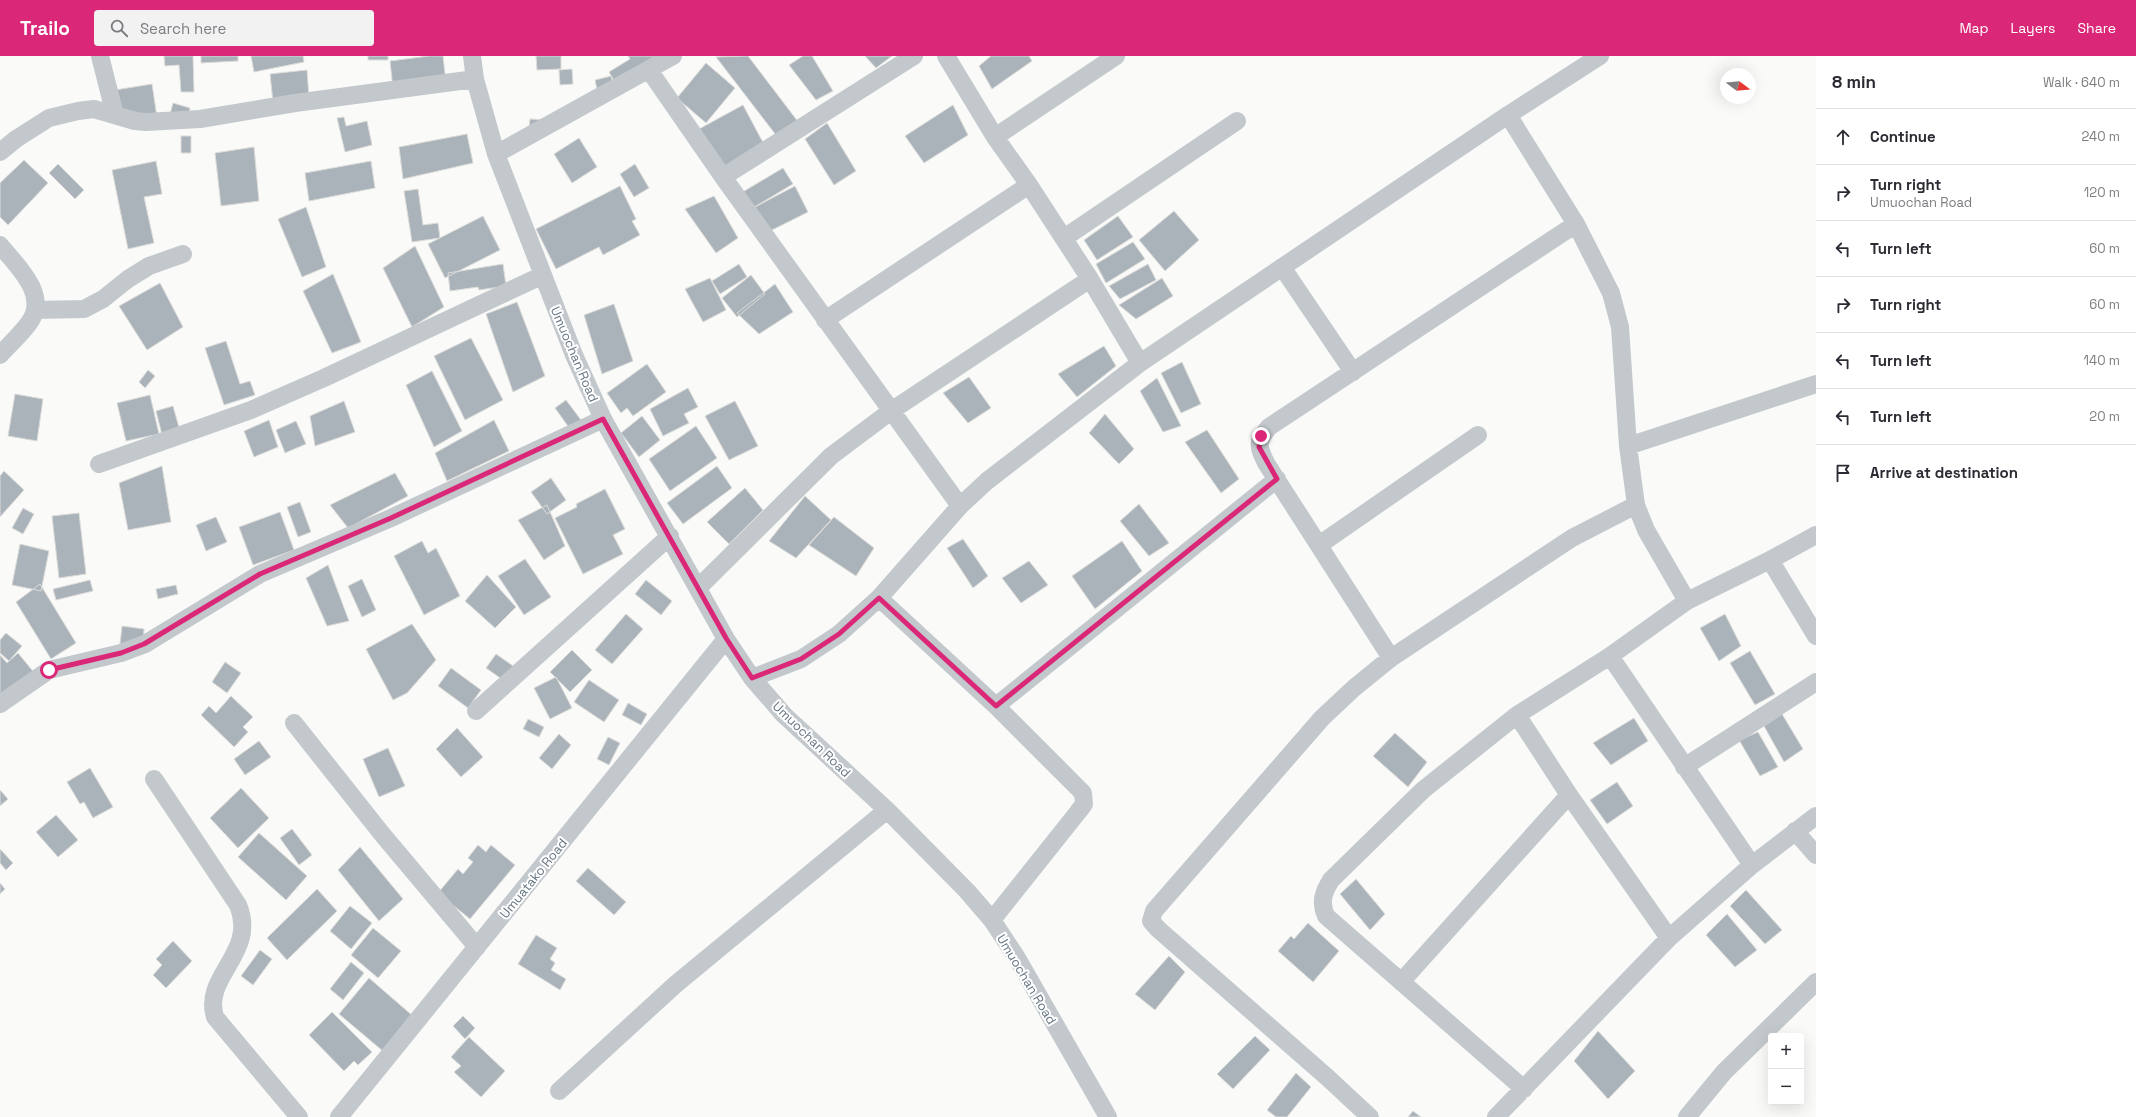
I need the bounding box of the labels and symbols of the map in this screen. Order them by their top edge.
north arrow [1720,68,1756,104]
street label: Umuochan Road [547,304,602,405]
route end [1252,427,1270,445]
route start [40,661,58,679]
street label: Umuochan Road [769,698,854,781]
street label: Umuatako Road [496,835,571,922]
street label: Umuochan Road [993,931,1060,1027]

